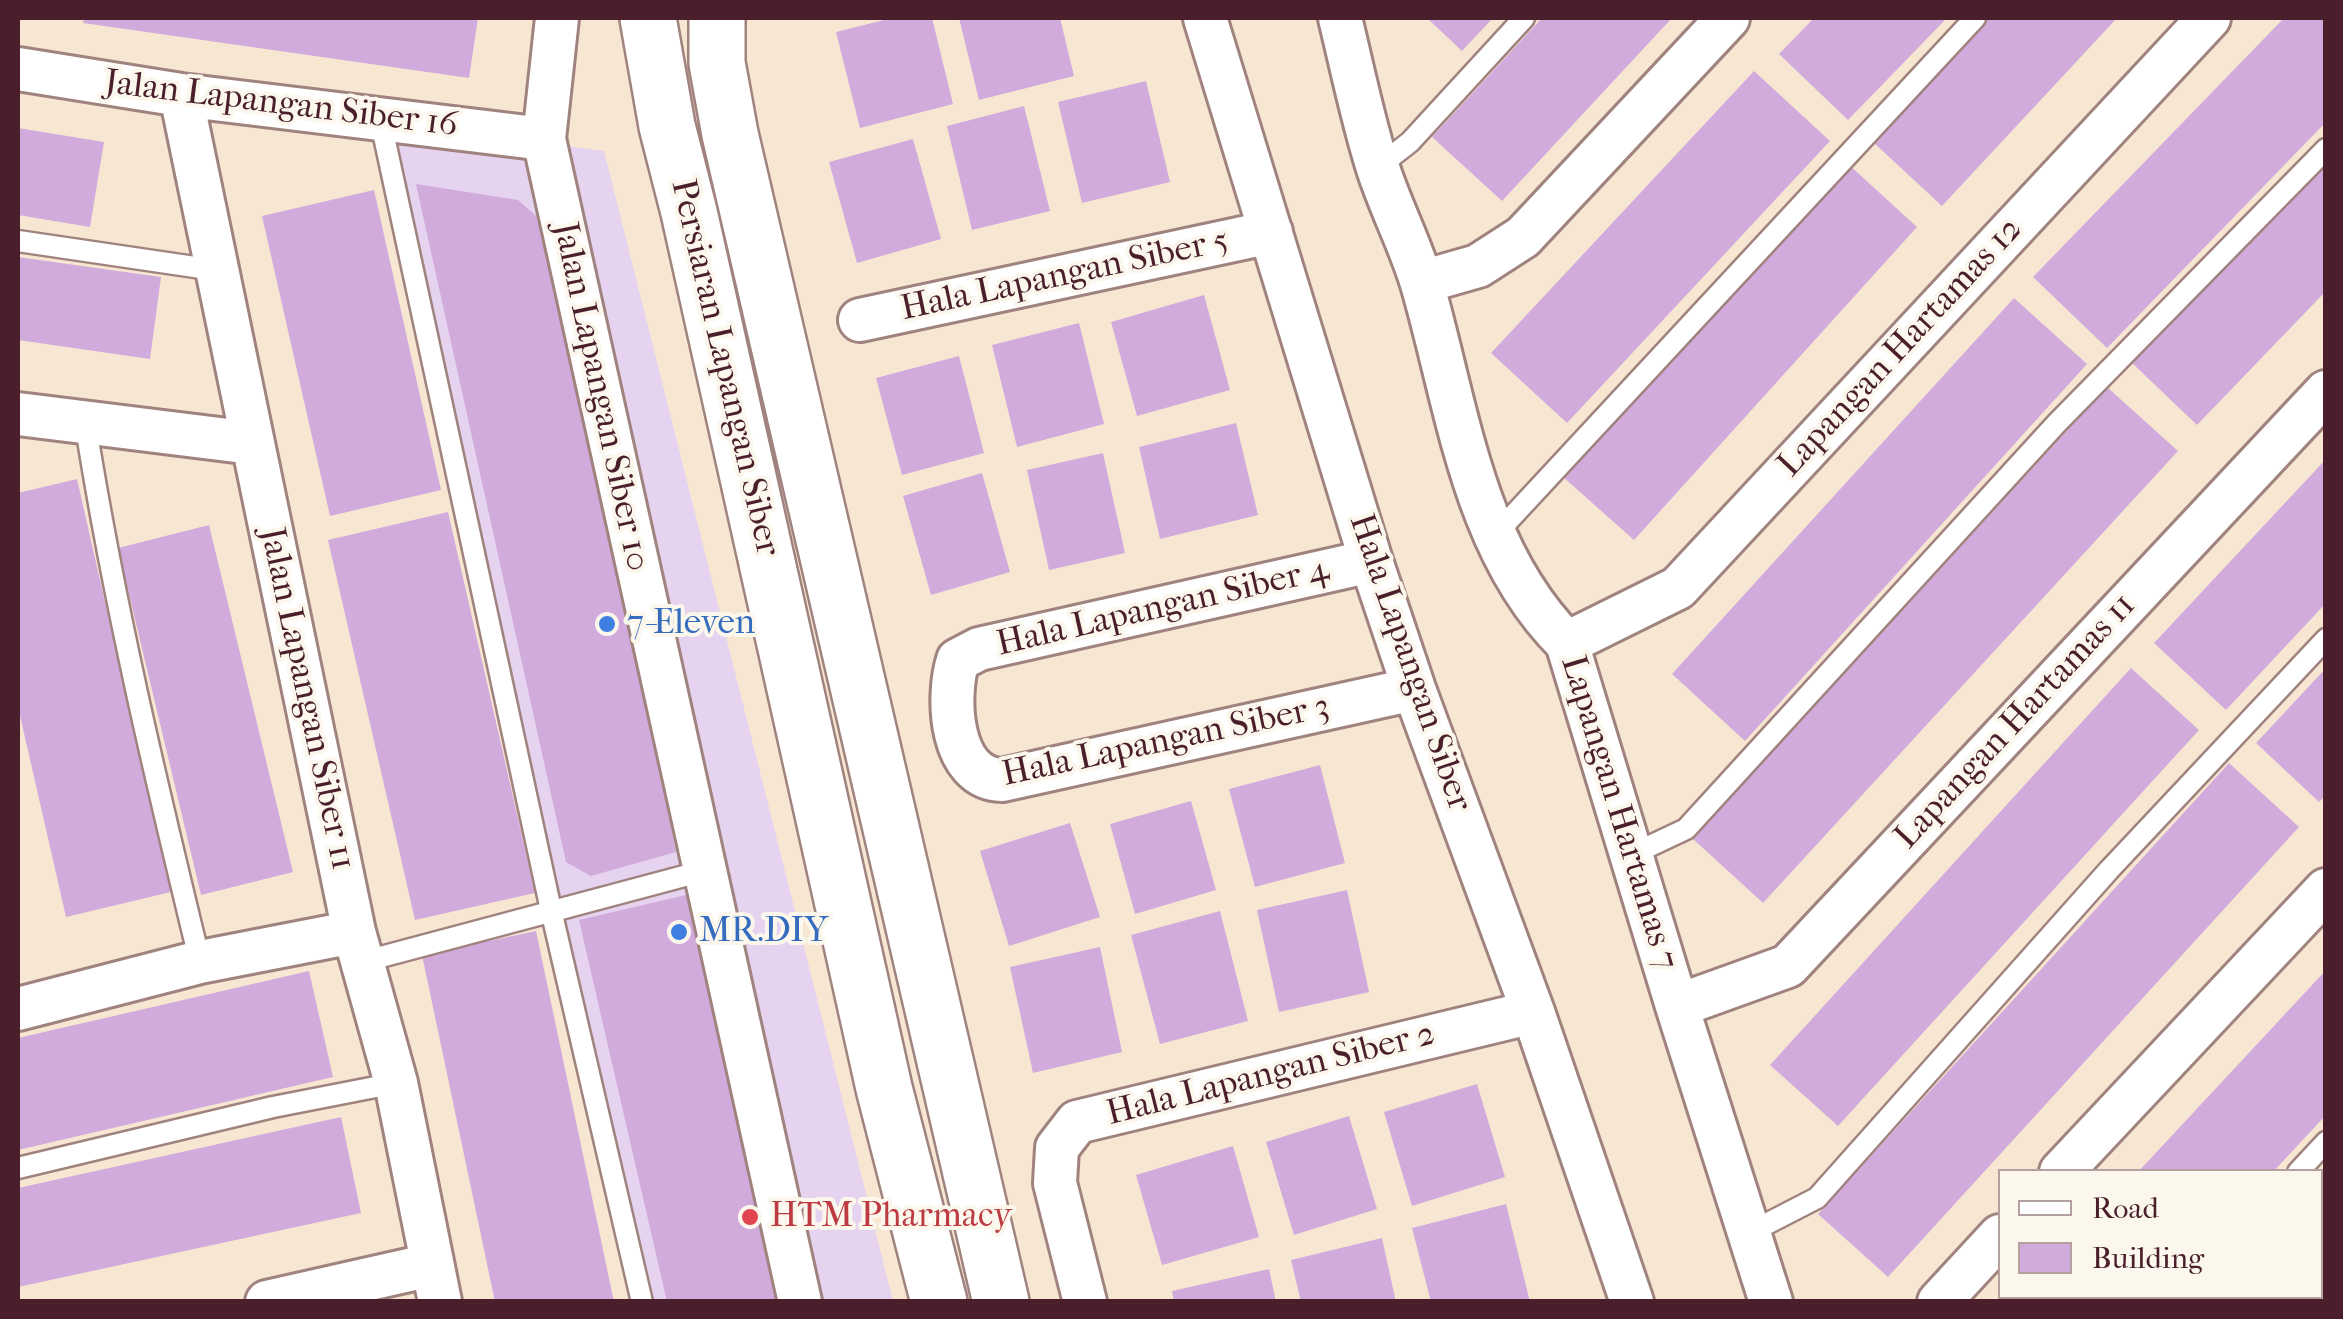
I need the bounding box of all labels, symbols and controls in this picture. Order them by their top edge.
street label: Jalan Lapangan Siber 16 [102,63,460,147]
street label: Persiaran Lapangan Siber [660,176,788,560]
street label: Lapangan Hartamas 12 [1770,210,2032,486]
street label: Jalan Lapangan Siber 10 [542,219,658,575]
street label: Hala Lapangan Siber 5 [897,221,1233,331]
street label: Hala Lapangan Siber [1338,509,1480,817]
street label: Jalan Lapangan Siber 11 [249,524,363,874]
street label: Hala Lapangan Siber 4 [993,549,1333,667]
street label: Lapangan Hartamas 11 [1887,586,2145,858]
place label: 7-Eleven [627,603,755,645]
marker: 7-Eleven [596,613,618,635]
street label: Lapangan Hartamas 7 [1550,651,1686,975]
street label: Hala Lapangan Siber 3 [999,687,1333,797]
place label: MR.DIY [699,911,828,953]
marker: MR.DIY [668,921,690,943]
street label: Hala Lapangan Siber 2 [1102,1014,1440,1136]
legend [1998,1169,2323,1299]
text: Road [2092,1191,2159,1226]
place label: HTM Pharmacy [770,1196,1012,1238]
marker: HTM Pharmacy [739,1206,761,1228]
text: Building [2092,1241,2204,1276]

